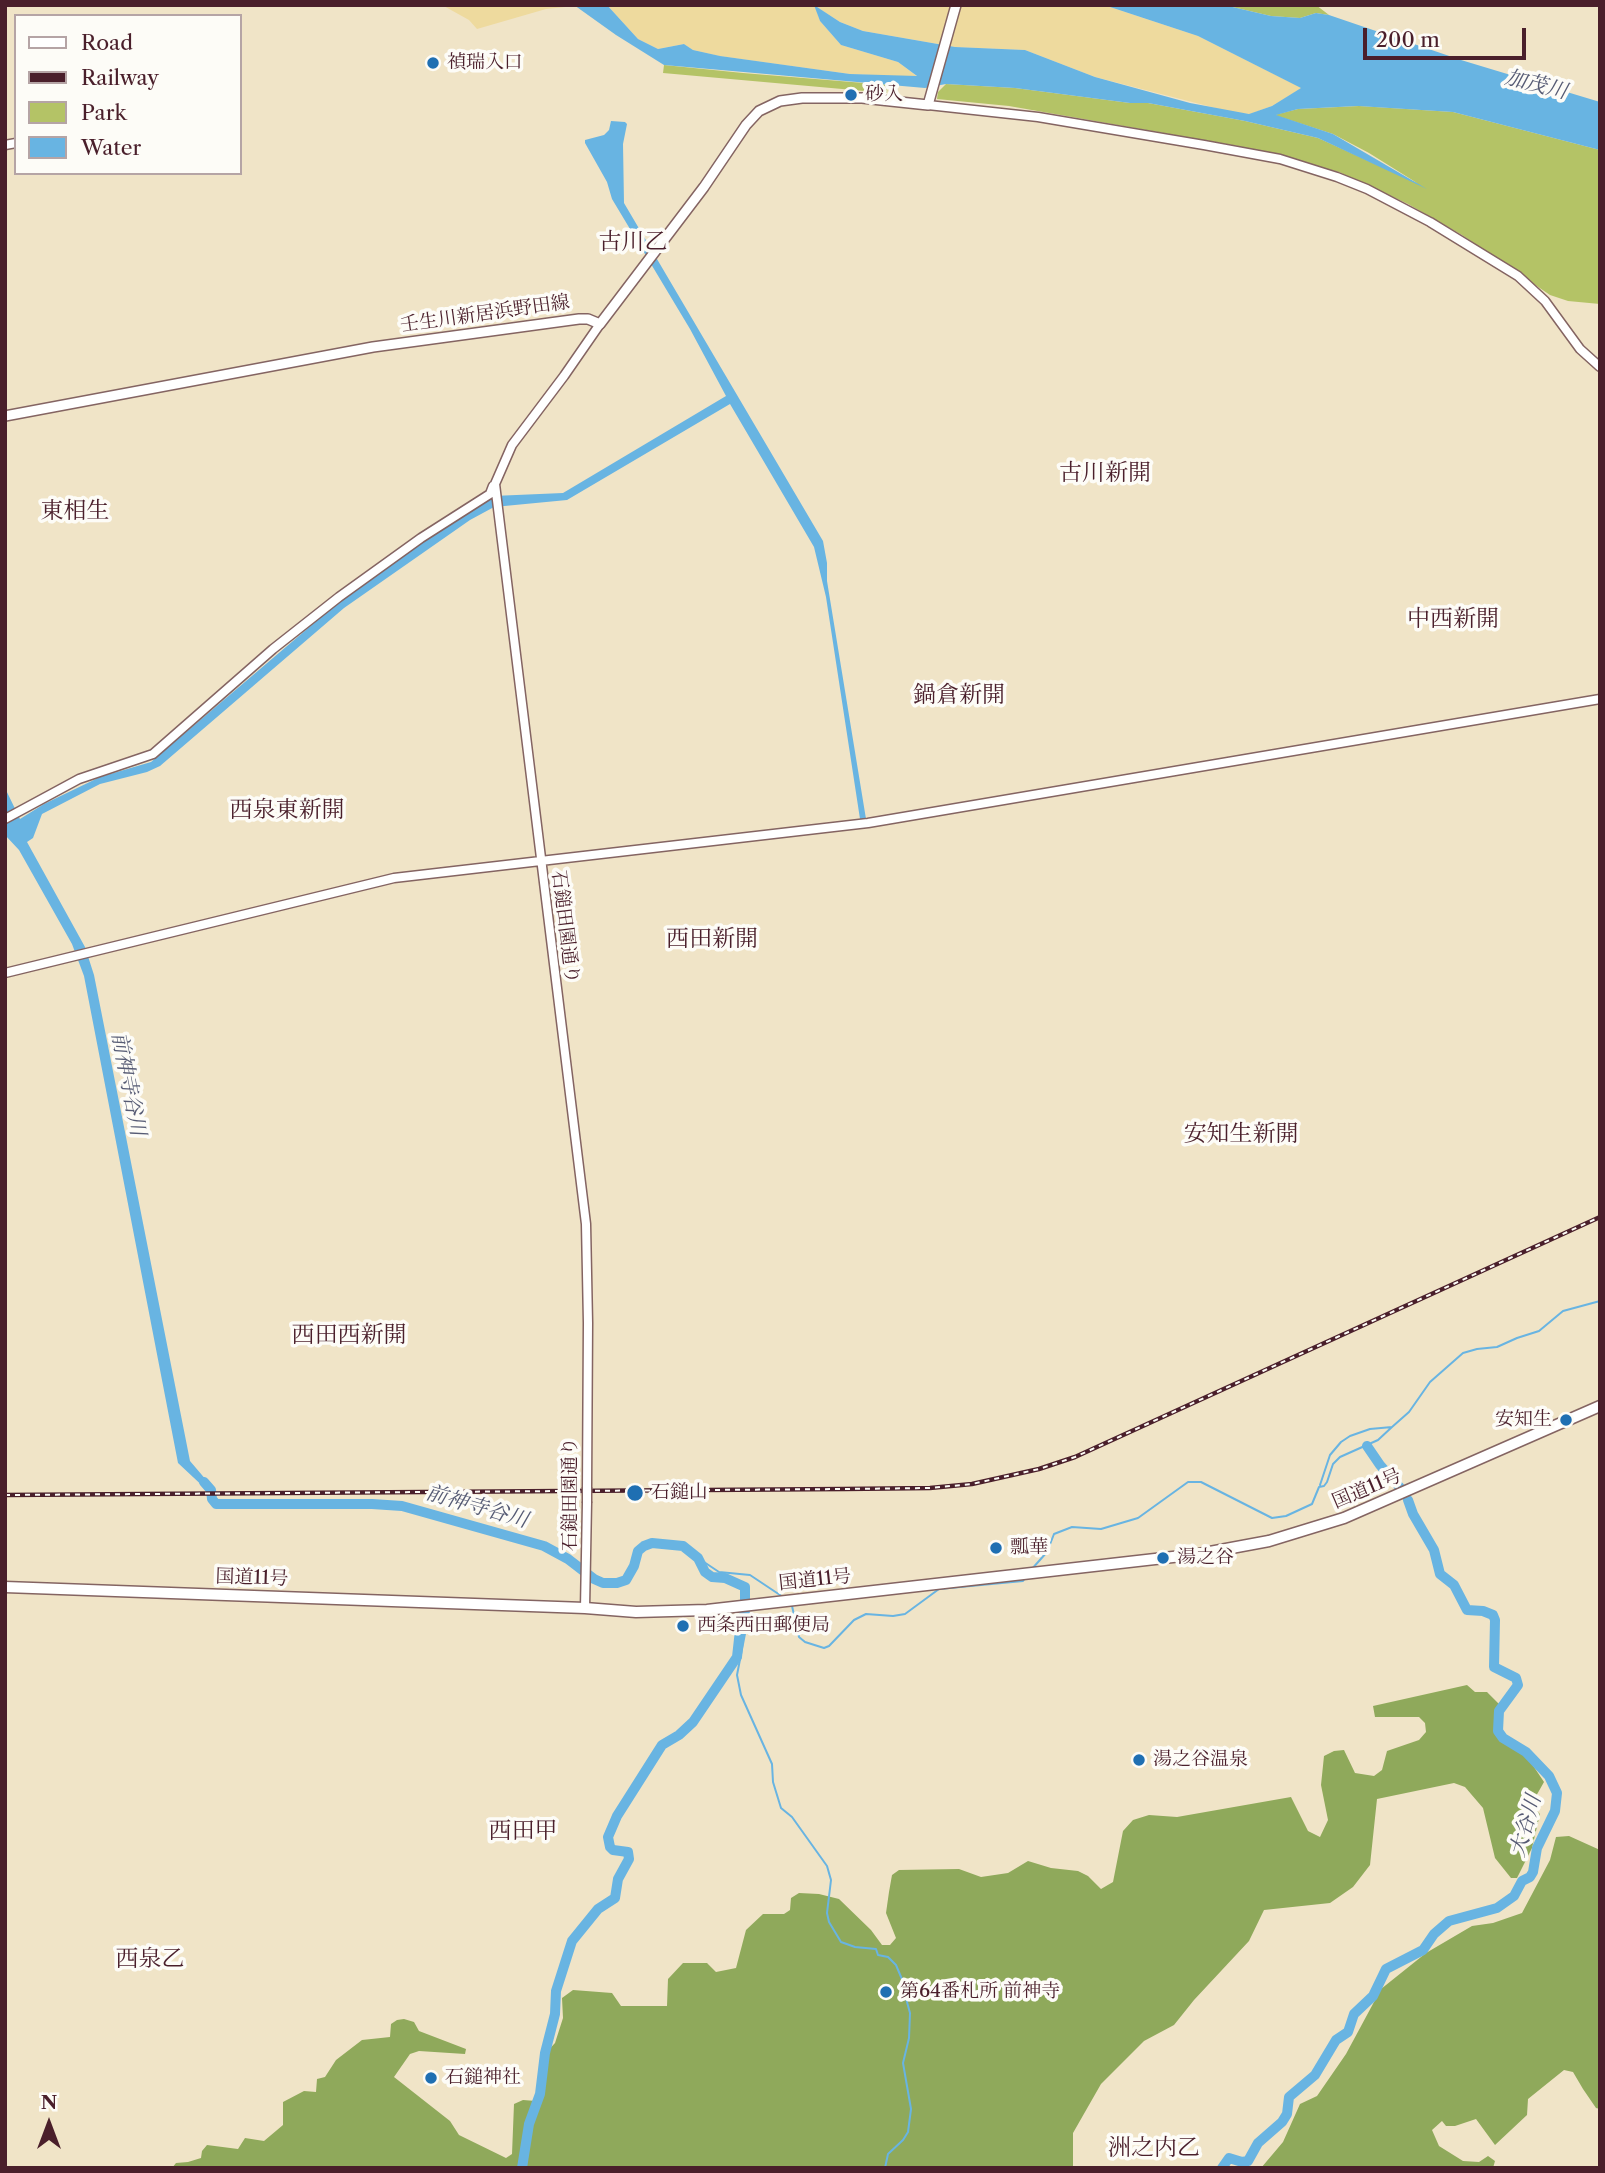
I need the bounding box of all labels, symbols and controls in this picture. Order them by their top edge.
legend [14,14,242,175]
scale bar [1367,14,1530,58]
text: 200 m [1376,27,1440,52]
text: Road [81,30,133,55]
place label: 禎瑞入口 [447,52,523,74]
marker: 禎瑞入口 [425,55,441,71]
text: Railway [81,65,159,90]
water label: 加茂川 [1502,65,1570,105]
place label: 砂入 [865,84,903,106]
marker: 砂入 [843,87,859,103]
text: Park [81,100,127,125]
text: Water [81,135,141,160]
district label: 古川乙 [599,228,667,256]
street label: 壬生川新居浜野田線 [399,291,571,337]
district label: 古川新開 [1059,459,1151,487]
district label: 東相生 [41,497,109,525]
district label: 中西新開 [1407,605,1499,633]
district label: 鍋倉新開 [913,681,1005,709]
district label: 西泉東新開 [230,796,344,824]
street label: 石鎚田園通り [547,869,583,985]
district label: 西田新開 [666,925,758,953]
water label: 前神寺谷川 [106,1030,150,1138]
district label: 安知生新開 [1184,1120,1298,1148]
district label: 西田西新開 [292,1321,406,1349]
place label: 安知生 [1495,1409,1552,1431]
marker: 安知生 [1558,1412,1574,1428]
street label: 石鎚田園通り [560,1437,582,1551]
street label: 国道11号 [1329,1464,1405,1514]
water label: 前神寺谷川 [423,1480,531,1534]
place label: 石鎚山 [651,1482,708,1504]
marker: 石鎚山 [625,1483,645,1503]
place label: 瓢華 [1010,1537,1048,1559]
marker: 瓢華 [988,1540,1004,1556]
place label: 湯之谷 [1177,1547,1234,1569]
marker: 湯之谷 [1155,1550,1171,1566]
street label: 国道11号 [215,1565,289,1591]
street label: 国道11号 [778,1565,852,1595]
place label: 西条西田郵便局 [697,1615,830,1637]
marker: 西条西田郵便局 [675,1618,691,1634]
place label: 湯之谷温泉 [1153,1749,1248,1771]
marker: 湯之谷温泉 [1131,1752,1147,1768]
water label: 大谷川 [1505,1792,1547,1860]
district label: 西田甲 [489,1817,557,1845]
district label: 西泉乙 [116,1945,184,1973]
place label: 第64番札所 前神寺 [900,1981,1060,2003]
marker: 第64番札所 前神寺 [878,1984,894,2000]
place label: 石鎚神社 [445,2067,521,2089]
marker: 石鎚神社 [423,2070,439,2086]
north arrow [14,2089,84,2159]
text: N [41,2091,57,2114]
district label: 洲之内乙 [1108,2134,1200,2162]

